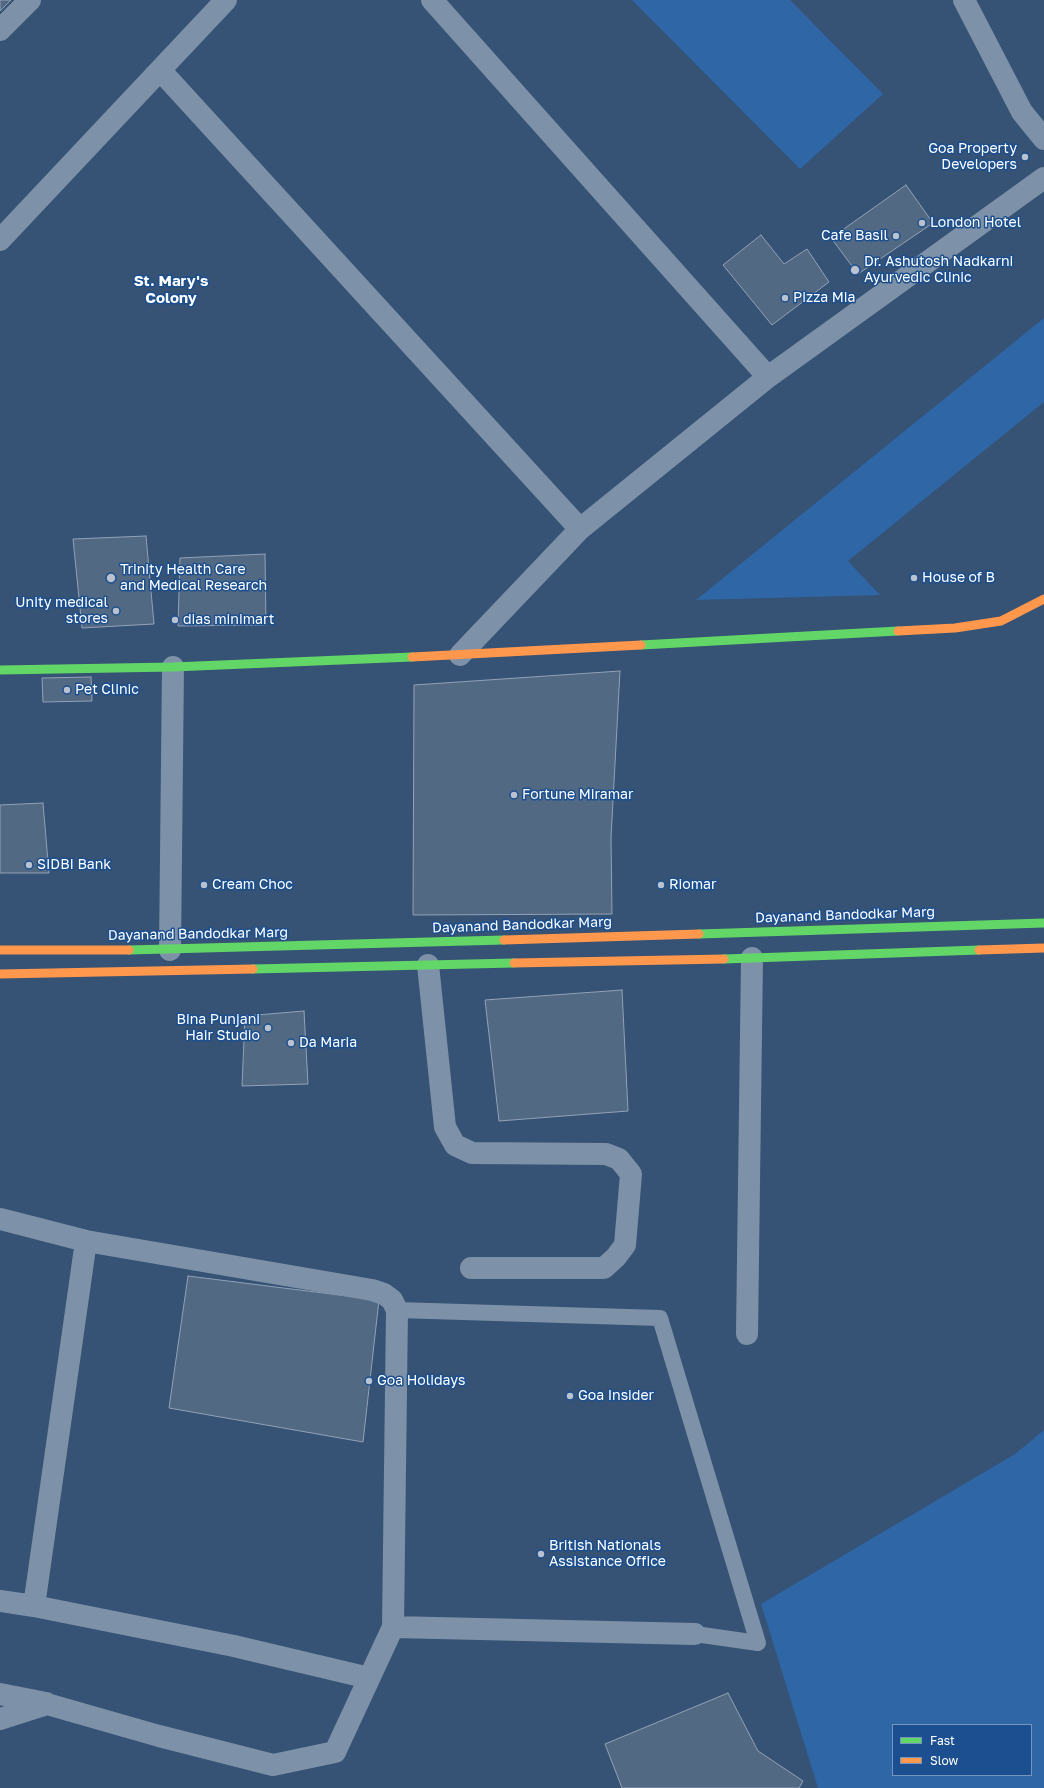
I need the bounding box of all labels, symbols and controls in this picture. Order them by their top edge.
place label: Goa Property Developers [928,141,1017,174]
marker: Goa Property Developers [1020,152,1030,162]
place label: London Hotel [930,215,1021,231]
marker: London Hotel [917,218,927,228]
place label: Cafe Basil [821,228,888,244]
marker: Cafe Basil [891,231,901,241]
place label: Dr. Ashutosh Nadkarni Ayurvedic Clinic [864,254,1013,286]
marker: Dr. Ashutosh Nadkarni Ayurvedic Clinic [849,264,861,276]
district label: St. Mary's Colony [134,272,208,307]
place label: Pizza Mia [793,290,855,306]
marker: Pizza Mia [780,293,790,303]
place label: Trinity Health Care and Medical Research [120,562,267,594]
place label: House of B [922,570,995,586]
marker: Trinity Health Care and Medical Research [105,572,117,584]
marker: House of B [909,573,919,583]
place label: Unity medical stores [15,595,108,628]
marker: Unity medical stores [111,606,121,616]
place label: dias minimart [183,612,274,628]
marker: dias minimart [170,615,180,625]
place label: Pet Clinic [75,682,139,698]
marker: Pet Clinic [62,685,72,695]
place label: Fortune Miramar [522,787,633,803]
marker: Fortune Miramar [509,790,519,800]
place label: SIDBI Bank [37,857,111,873]
marker: SIDBI Bank [24,860,34,870]
place label: Cream Choc [212,877,293,893]
place label: Riomar [669,877,716,893]
marker: Cream Choc [199,880,209,890]
marker: Riomar [656,880,666,890]
street label: Dayanand Bandodkar Marg [755,903,935,927]
street label: Dayanand Bandodkar Marg [432,913,612,937]
street label: Dayanand Bandodkar Marg [108,924,288,944]
place label: Bina Punjani Hair Studio [177,1012,260,1044]
marker: Bina Punjani Hair Studio [263,1023,273,1033]
place label: Da Maria [299,1035,357,1051]
marker: Da Maria [286,1038,296,1048]
place label: Goa Holidays [377,1373,465,1389]
marker: Goa Holidays [364,1376,374,1386]
place label: Goa Insider [578,1388,654,1404]
marker: Goa Insider [565,1391,575,1401]
place label: British Nationals Assistance Office [549,1538,666,1570]
marker: British Nationals Assistance Office [536,1549,546,1559]
legend [892,1724,1032,1776]
text: Fast [930,1733,955,1748]
text: Slow [930,1753,958,1768]

